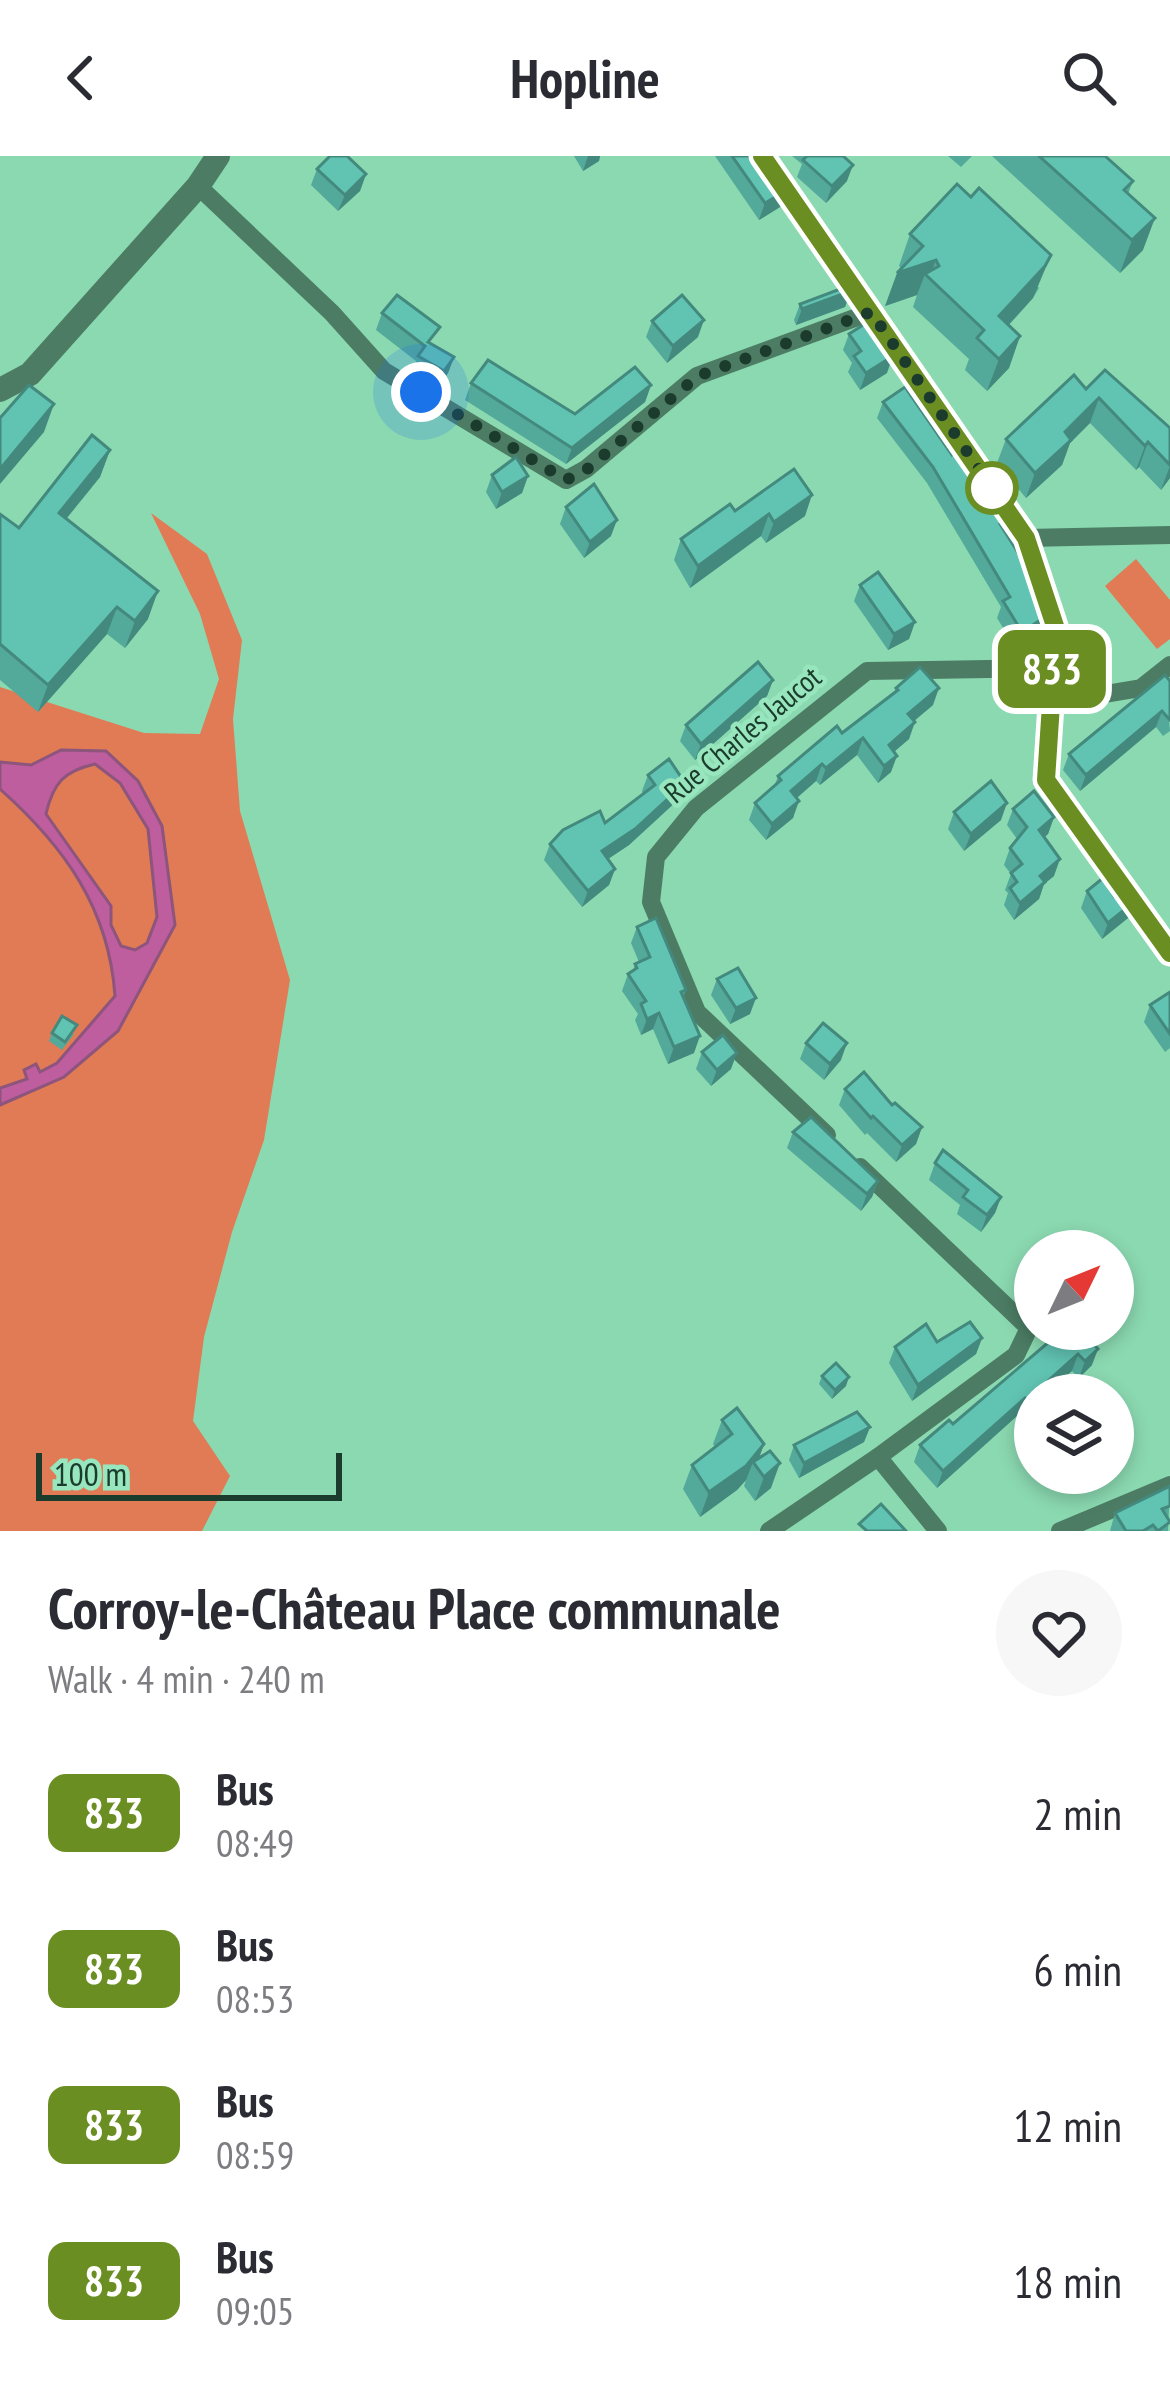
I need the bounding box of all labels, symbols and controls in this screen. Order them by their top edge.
text: Hopline [510,43,660,113]
icon: back [48,45,114,111]
icon: search [1056,45,1122,111]
your location [391,362,451,422]
unlabelled marker [967,463,1017,513]
line badge: 833 [983,630,1121,708]
text: 833 [1022,641,1082,696]
street label: Rue Charles Jaucot [656,656,829,811]
north arrow [1014,1230,1134,1350]
map controls [1014,1230,1134,1494]
button: layers [1014,1374,1134,1494]
scale bar [36,1447,342,1500]
text: 100 m [54,1452,127,1495]
button: heart [996,1570,1122,1696]
text: Corroy-le-Château Place communale [48,1571,781,1645]
text: Walk · 4 min · 240 m [48,1653,325,1704]
text: Bus [216,1759,274,1817]
text: 2 min [1033,1784,1122,1842]
text: 833 [84,1785,144,1840]
text: 08:49 [216,1817,294,1868]
text: Bus [216,1915,274,1973]
text: 6 min [1033,1940,1122,1998]
text: 833 [84,1941,144,1996]
text: 08:53 [216,1973,294,2024]
text: Bus [216,2071,274,2129]
text: 12 min [1013,2096,1122,2154]
text: 833 [84,2097,144,2152]
text: 08:59 [216,2129,294,2180]
text: Bus [216,2227,274,2285]
text: 18 min [1013,2252,1122,2310]
text: 833 [84,2253,144,2308]
text: 09:05 [216,2285,294,2336]

